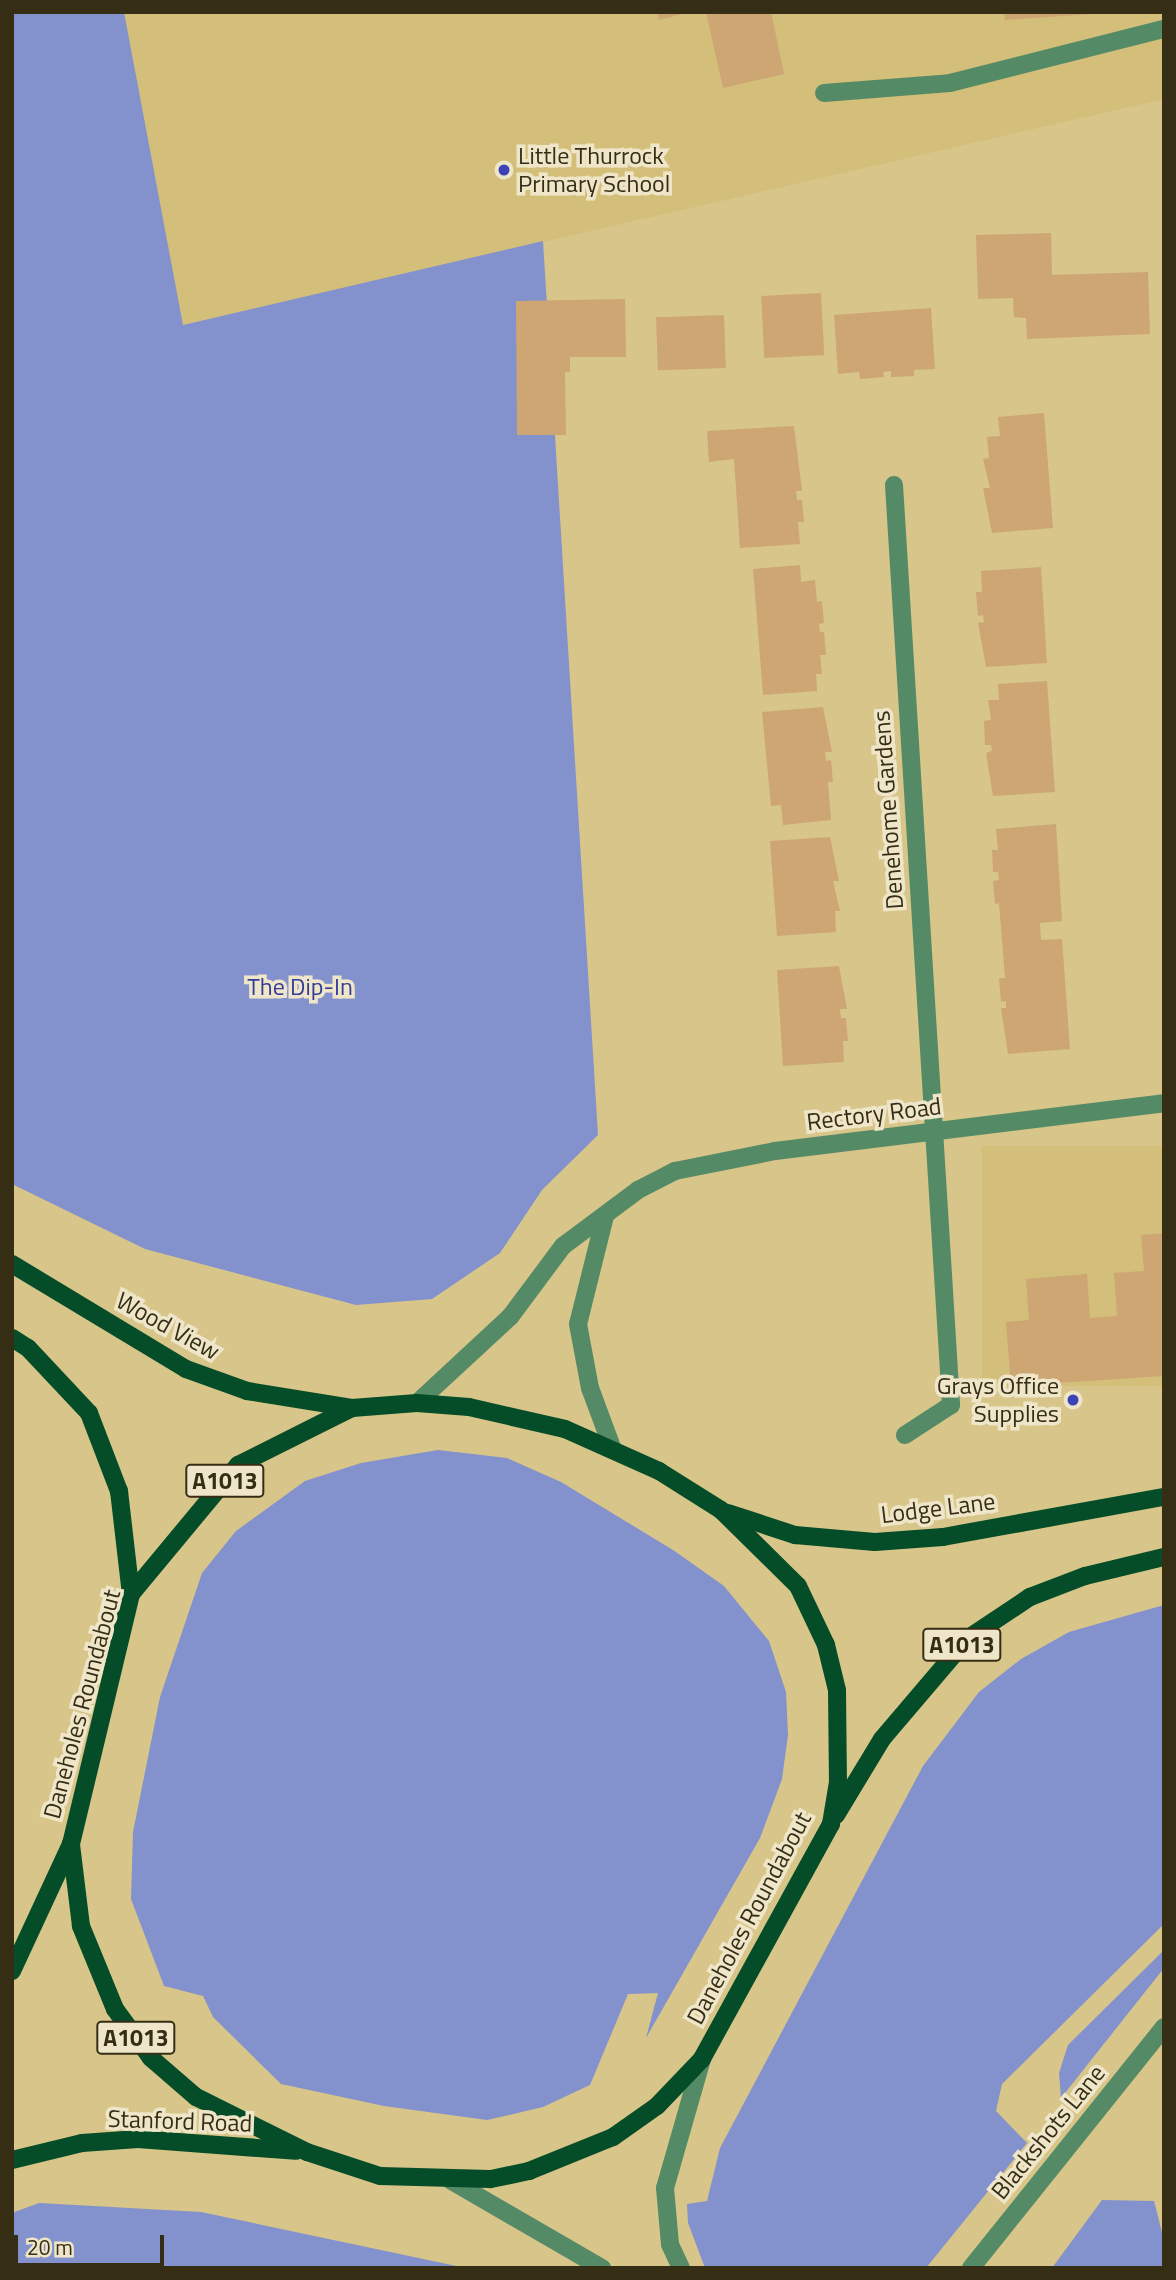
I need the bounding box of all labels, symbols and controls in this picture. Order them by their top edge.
place label: Little Thurrock Primary School [518,142,670,198]
marker: Little Thurrock Primary School [496,162,512,178]
street label: Denehome Gardens [867,710,909,910]
park label: The Dip-In [247,973,353,1001]
street label: Rectory Road [805,1091,943,1137]
street label: Wood View [111,1286,225,1366]
place label: Grays Office Supplies [937,1372,1059,1428]
marker: Grays Office Supplies [1065,1392,1081,1408]
road number: A1013 [185,1462,265,1500]
street label: Lodge Lane [879,1487,997,1529]
street label: Daneholes Roundabout [38,1586,126,1822]
road number: A1013 [922,1626,1002,1664]
street label: Daneholes Roundabout [681,1807,817,2029]
road number: A1013 [96,2019,176,2058]
street label: Blackshots Lane [985,2059,1111,2205]
street label: Stanford Road [107,2104,253,2138]
scale bar [18,2220,168,2264]
text: 20 m [27,2231,73,2263]

